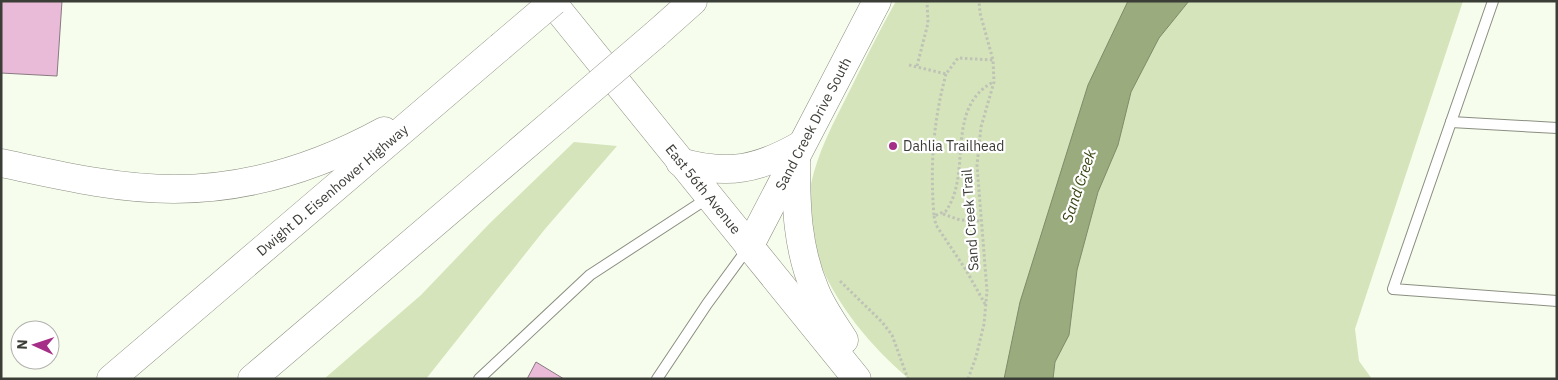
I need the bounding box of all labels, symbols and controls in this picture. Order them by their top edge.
street label: Sand Creek Drive South [771,54,855,193]
street label: Dwight D. Eisenhower Highway [253,120,412,260]
place label: Dahlia Trailhead [903,137,1004,155]
marker: Dahlia Trailhead [887,140,899,152]
street label: East 56th Avenue [662,141,745,238]
water label: Sand Creek [1057,147,1100,225]
street label: Sand Creek Trail [957,168,983,272]
north arrow [10,320,60,370]
text: N [13,339,31,350]

